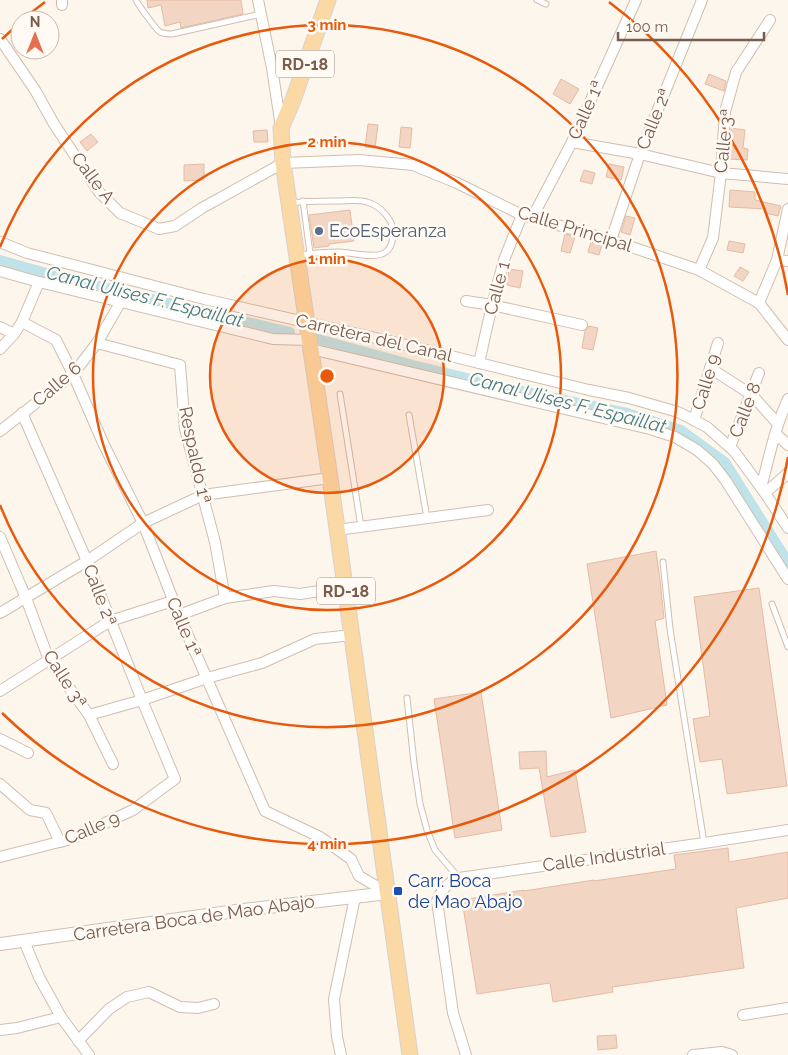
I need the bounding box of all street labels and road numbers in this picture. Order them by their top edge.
road number: RD-18 [276,51,334,78]
street label: Calle 1ª [563,77,608,143]
street label: Calle 2ª [632,85,675,153]
street label: Calle 3ª [710,108,737,174]
street label: Calle A [67,148,119,207]
street label: Calle Principal [515,201,635,256]
street label: Calle 1 [479,258,514,317]
street label: Carretera del Canal [294,309,455,366]
street label: Calle 9 [687,351,724,412]
street label: Calle 6 [28,357,86,411]
street label: Calle 8 [724,379,765,441]
street label: Respaldo 1ª [175,405,216,505]
street label: Calle 2ª [79,561,122,629]
road number: RD-18 [317,578,375,604]
street label: Calle 1ª [163,594,206,660]
street label: Calle 3ª [39,646,92,712]
street label: Calle 9 [61,807,122,848]
street label: Calle Industrial [541,837,667,876]
street label: Carretera Boca de Mao Abajo [72,890,316,945]

